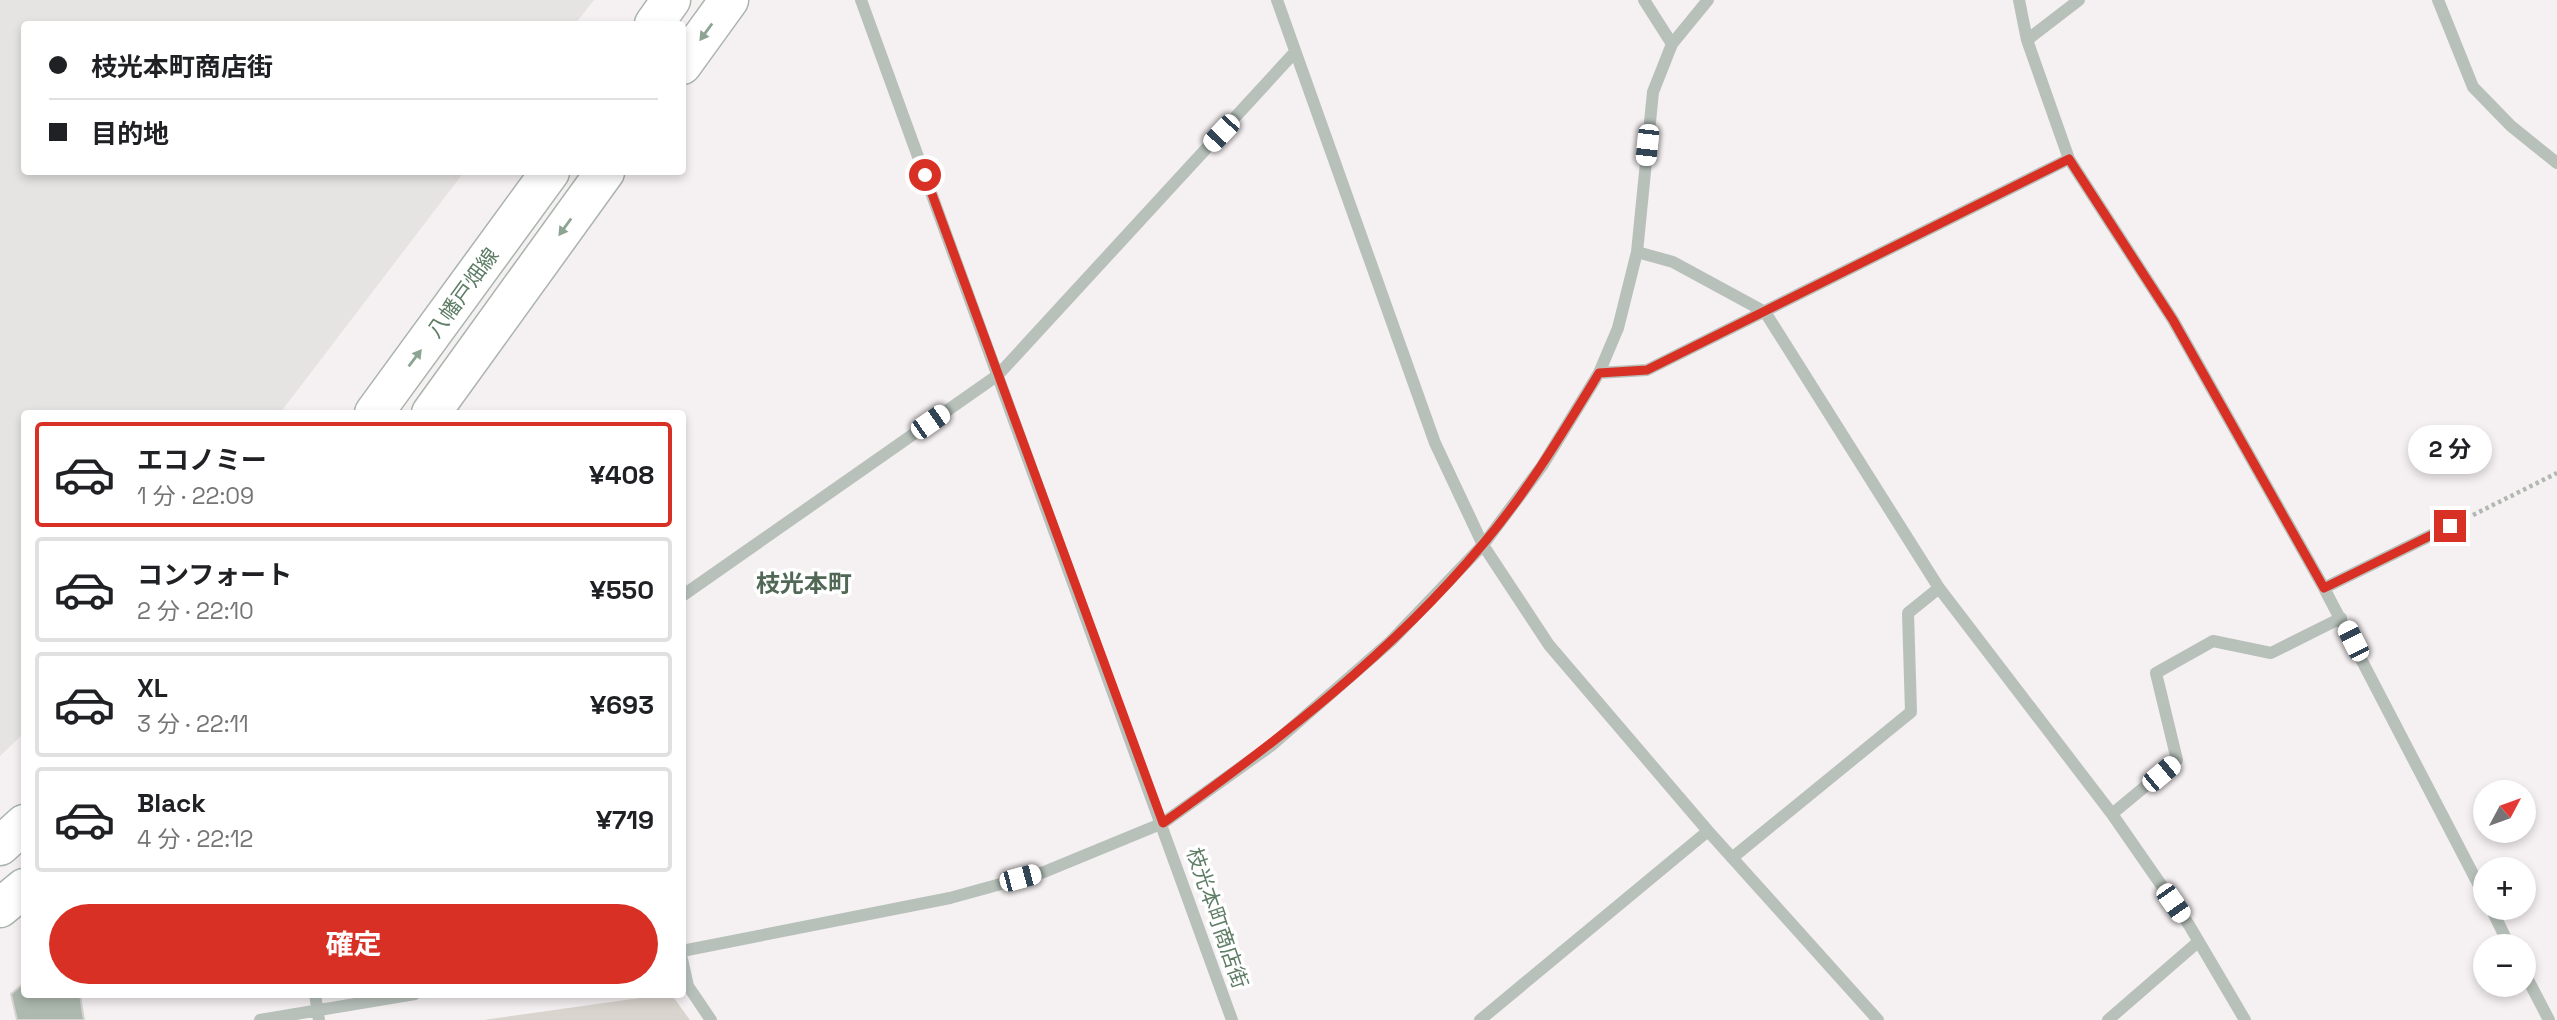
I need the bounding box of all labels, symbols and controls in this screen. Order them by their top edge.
one-way arrow [699,23,713,41]
text: 枝光本町商店街 [91,50,273,84]
car [1199,110,1244,156]
text: 目的地 [91,117,169,151]
car [1635,123,1660,167]
route start [909,159,941,191]
one-way arrow [559,218,573,236]
street label: 八幡戸畑線 [421,242,504,343]
one-way arrow [407,349,421,367]
car [907,401,954,443]
callout: 2 分 [2408,424,2492,474]
text: 2 分 [2429,434,2471,464]
icon: car [53,443,116,506]
text: エコノミー [137,443,267,477]
text: ¥408 [589,458,654,492]
text: 1 分 · 22:09 [137,481,254,511]
route end [2434,510,2466,542]
icon: car [53,558,116,621]
text: コンフォート [137,558,292,592]
district label: 枝光本町 [756,568,852,599]
text: ¥550 [590,573,654,607]
text: 2 分 · 22:10 [137,596,254,626]
car [2335,618,2372,664]
text: XL [137,671,168,705]
icon: car [53,673,116,736]
text: ¥693 [590,688,654,722]
text: 3 分 · 22:11 [137,709,249,739]
car [2139,752,2184,796]
north arrow [2473,780,2536,844]
map controls [2473,780,2536,997]
text: Black [137,786,206,820]
icon: car [53,788,116,851]
text: ¥719 [596,803,654,837]
text: 4 分 · 22:12 [137,824,253,854]
street label: 枝光本町商店街 [1181,844,1254,992]
button: + [2473,857,2536,920]
car [997,862,1044,894]
car [2153,880,2194,926]
button: 確定 [49,904,658,984]
button: − [2473,934,2536,997]

